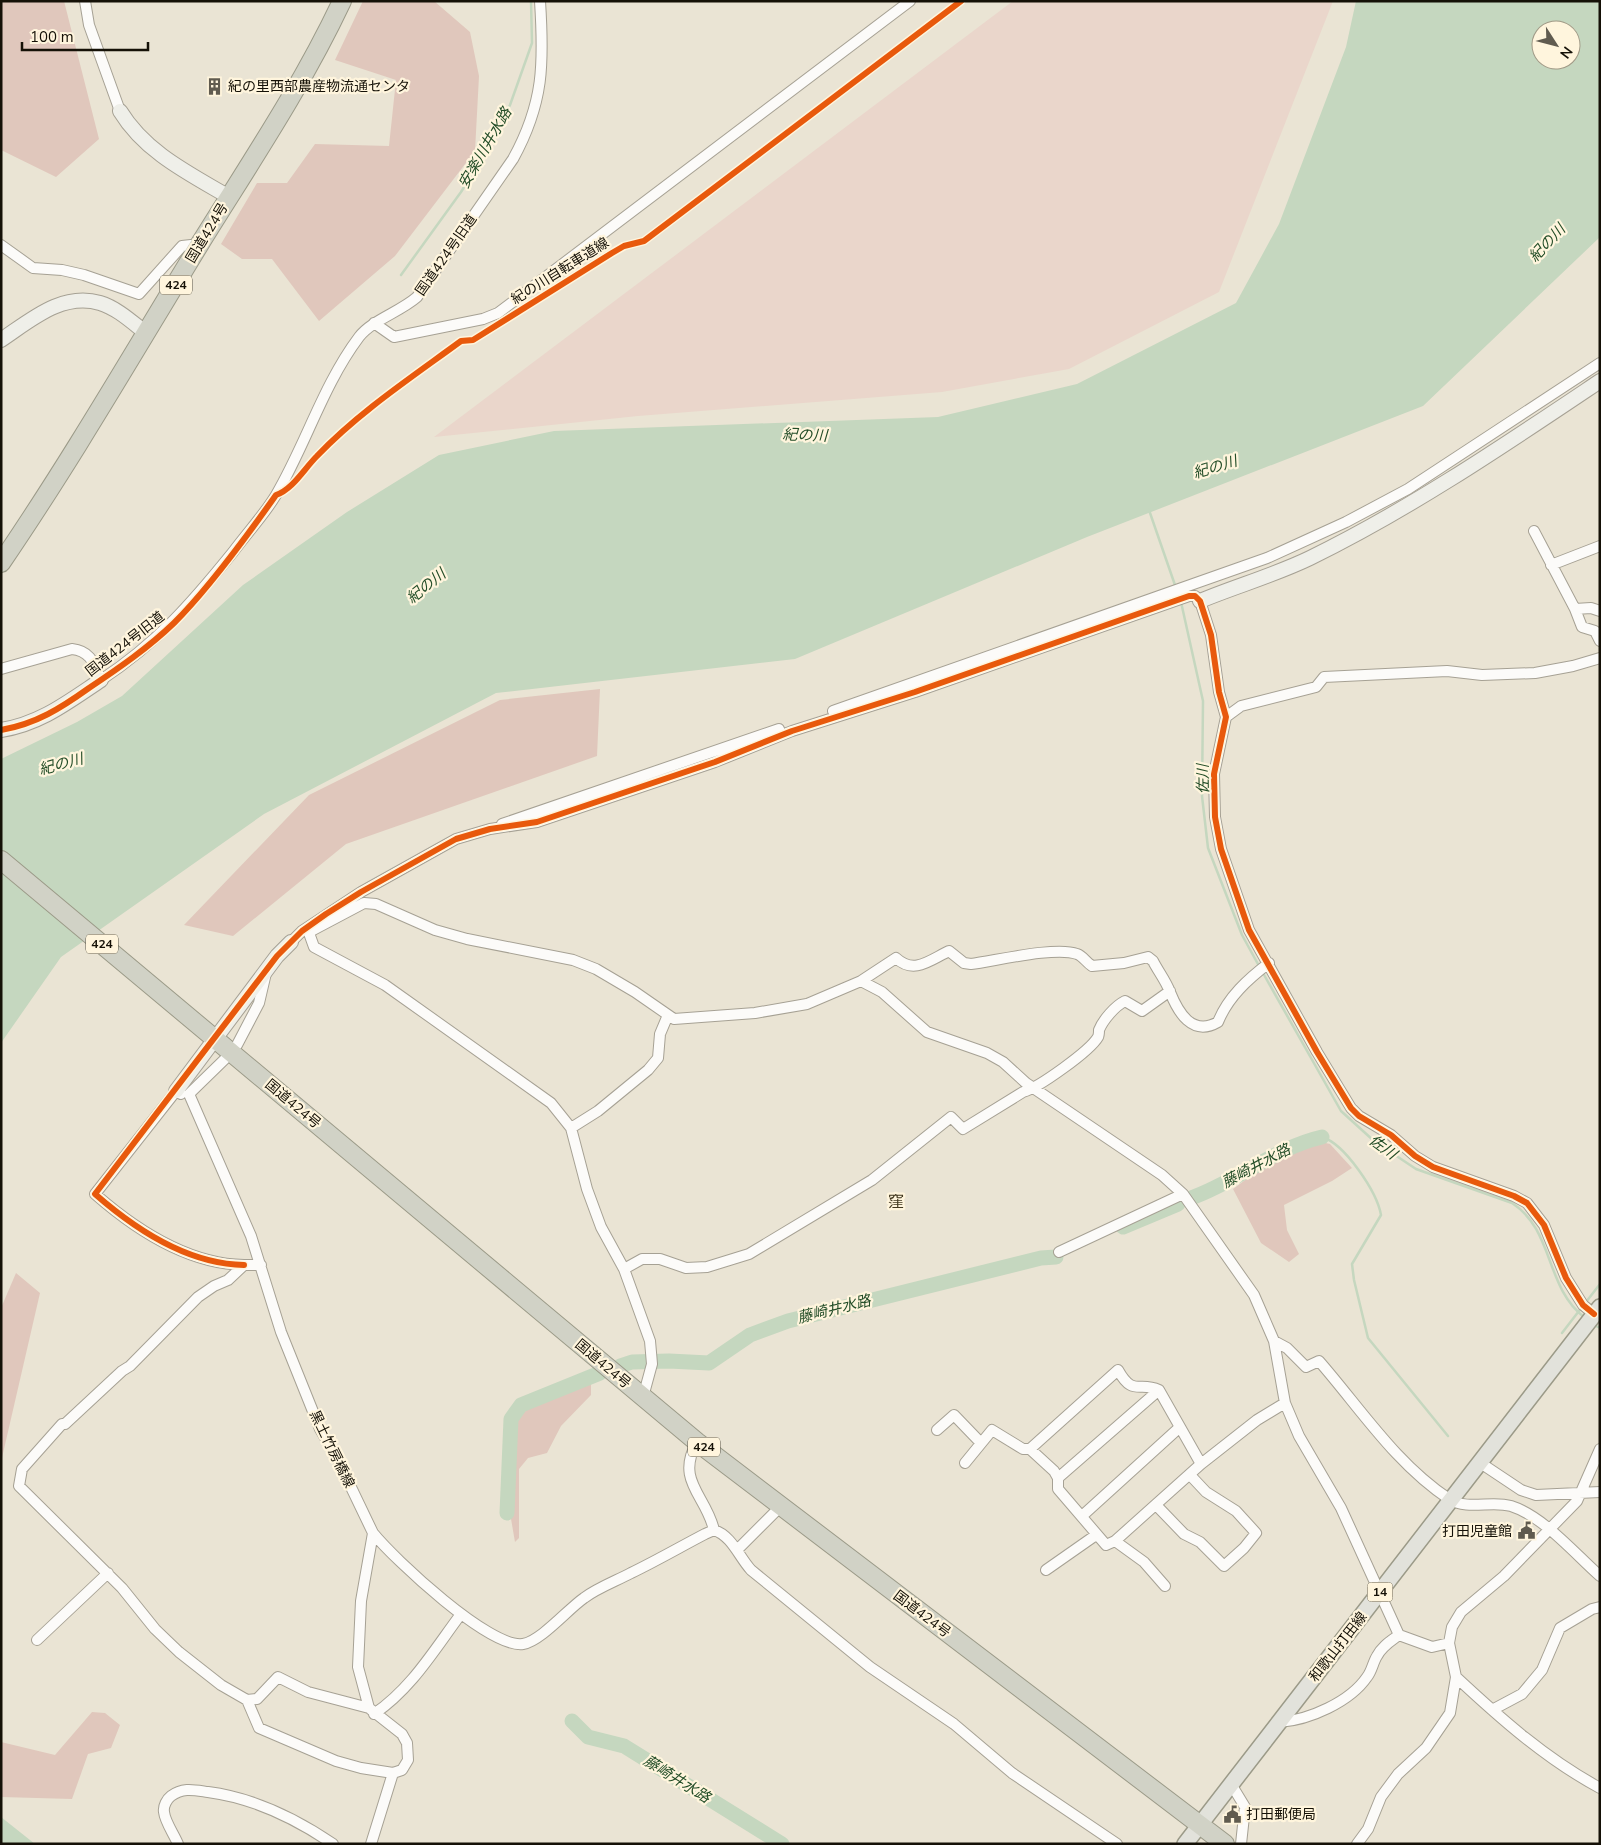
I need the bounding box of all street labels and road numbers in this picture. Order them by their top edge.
street label: 国道424号 [182,199,232,267]
street label: 国道424号旧道 [411,211,481,299]
street label: 紀の川自転車道線 [507,233,613,309]
road number: 424 [160,276,192,294]
street label: 国道424号旧道 [82,607,168,681]
road number: 424 [86,934,118,954]
street label: 国道424号 [261,1075,325,1133]
street label: 国道424号 [571,1335,635,1393]
street label: 黒土竹房橋線 [305,1407,359,1491]
road number: 424 [688,1438,720,1456]
road number: 14 [1368,1582,1392,1601]
street label: 国道424号 [889,1586,955,1642]
street label: 和歌山打田線 [1305,1608,1371,1686]

